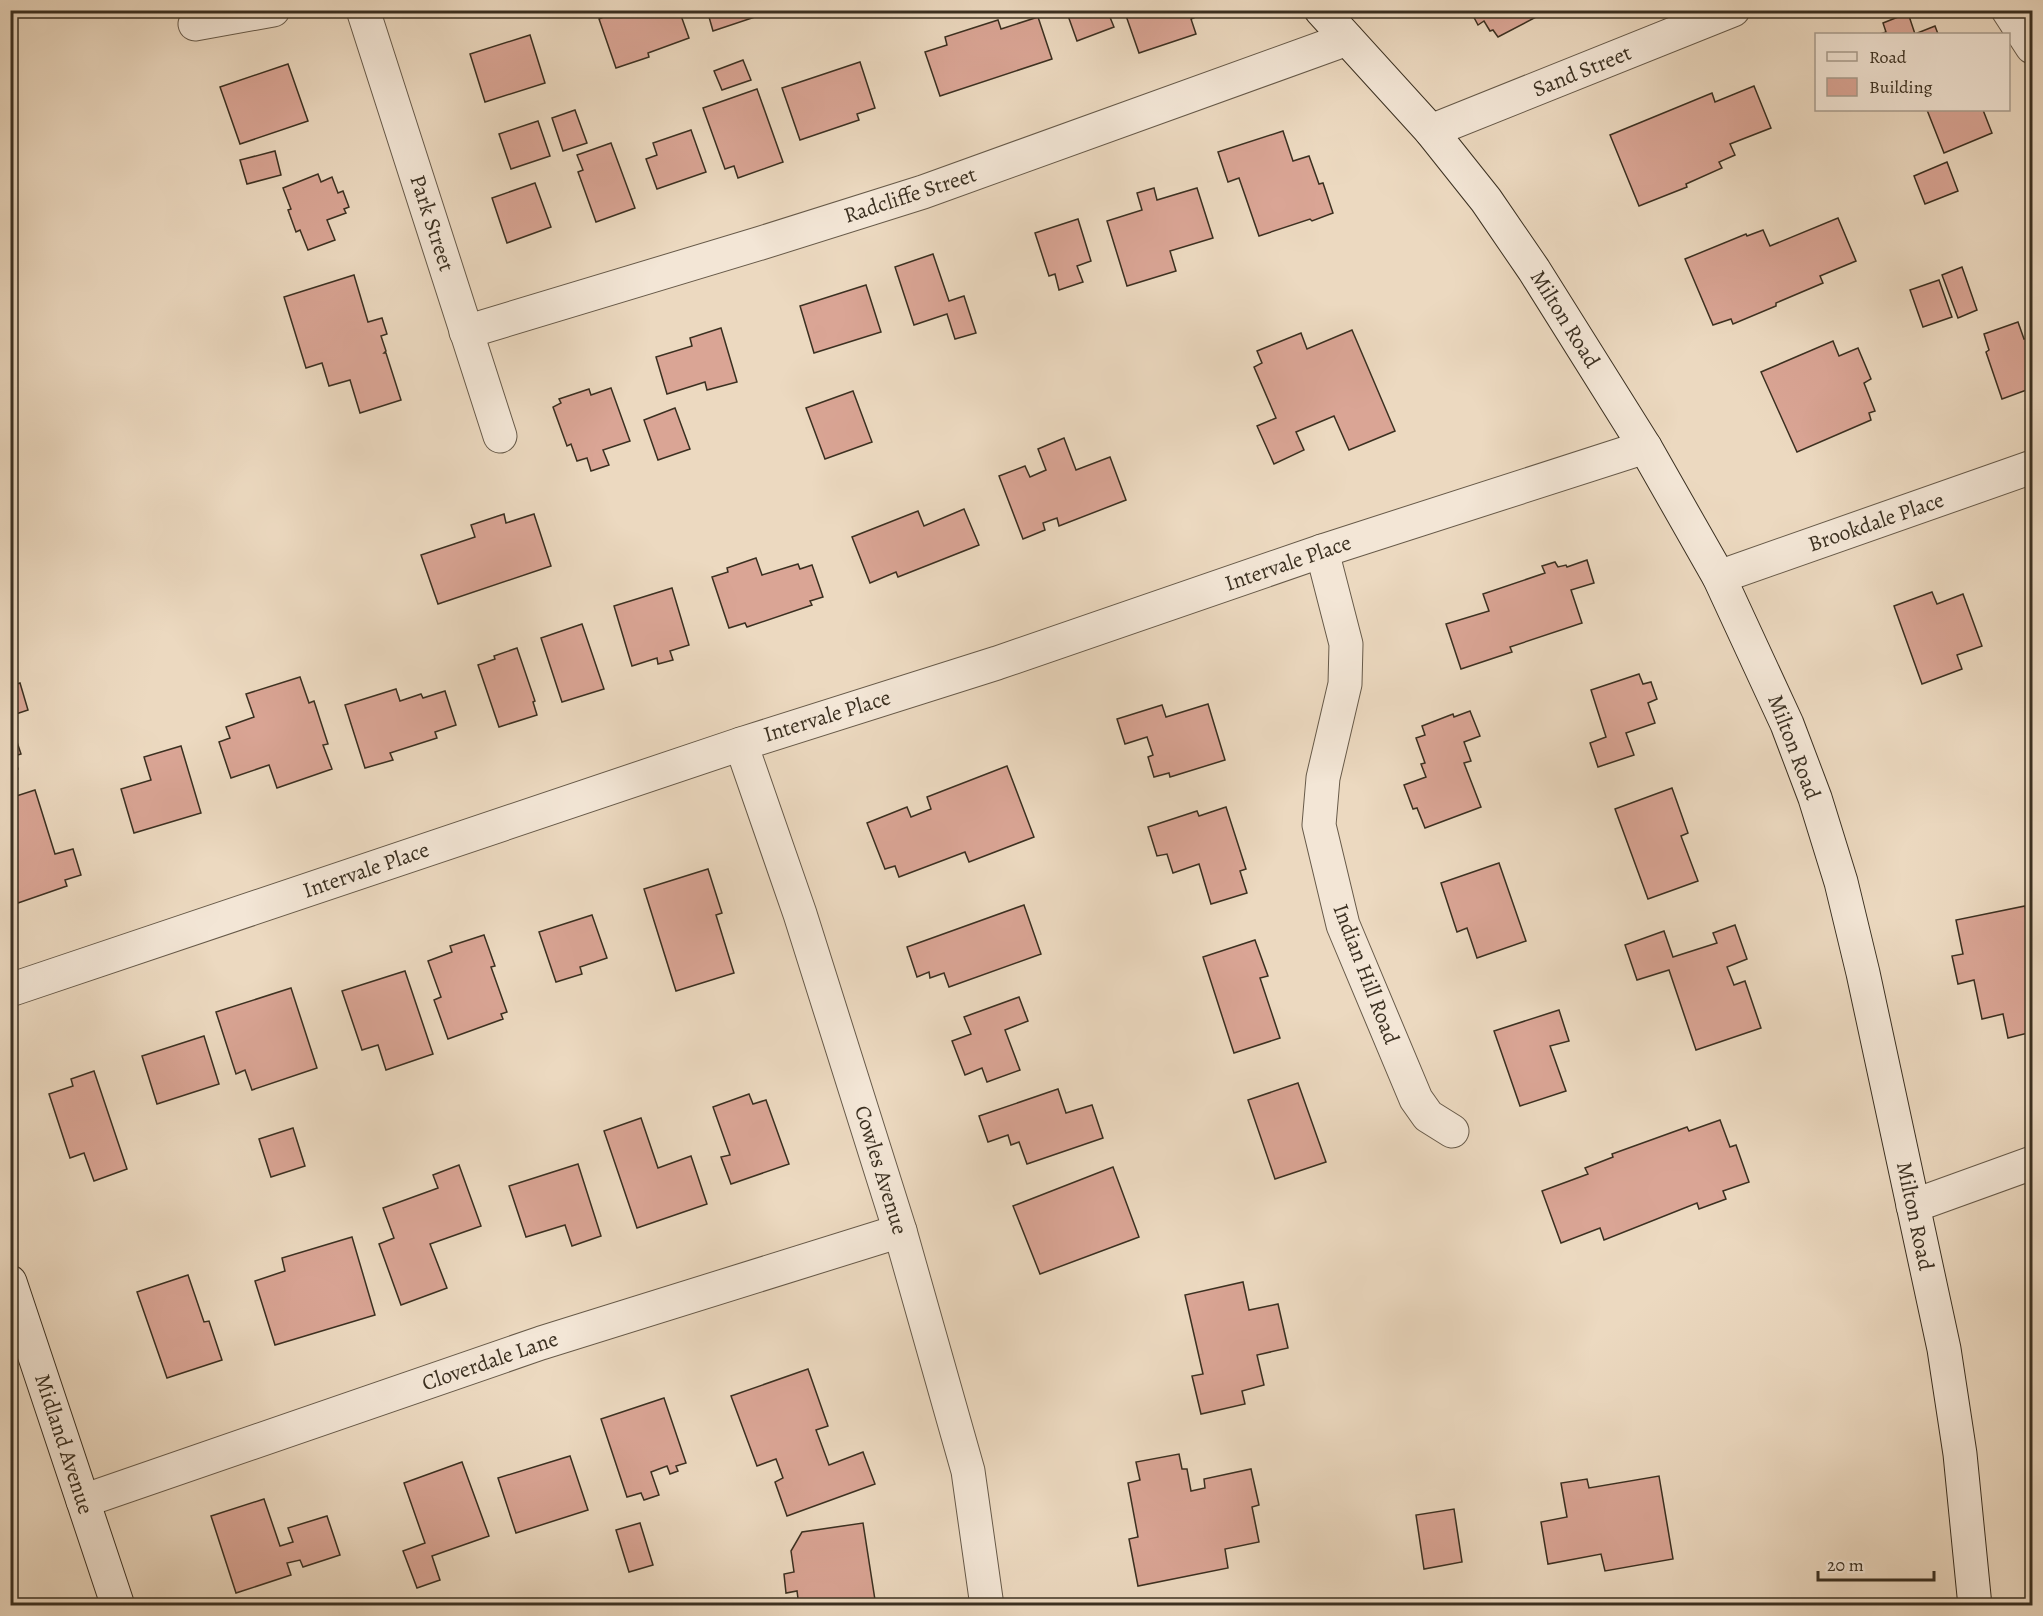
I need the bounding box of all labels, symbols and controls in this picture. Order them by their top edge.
legend [1815,33,2010,111]
street label: Sand Street [1528,38,1636,104]
text: Road [1869,45,1907,69]
text: Building [1869,75,1933,99]
street label: Radcliffe Street [840,159,980,231]
street label: Park Street [402,171,462,275]
street label: Milton Road [1523,264,1607,374]
street label: Brookdale Place [1804,485,1948,559]
street label: Intervale Place [1221,527,1355,599]
street label: Intervale Place [760,682,894,750]
street label: Milton Road [1760,690,1828,804]
street label: Intervale Place [299,834,433,906]
street label: Indian Hill Road [1325,900,1407,1049]
street label: Cowles Avenue [847,1102,915,1238]
street label: Milton Road [1889,1159,1941,1273]
street label: Cloverdale Lane [418,1324,562,1398]
street label: Midland Avenue [27,1370,101,1518]
scale bar [1818,1544,1934,1582]
text: 20 m [1827,1553,1864,1577]

